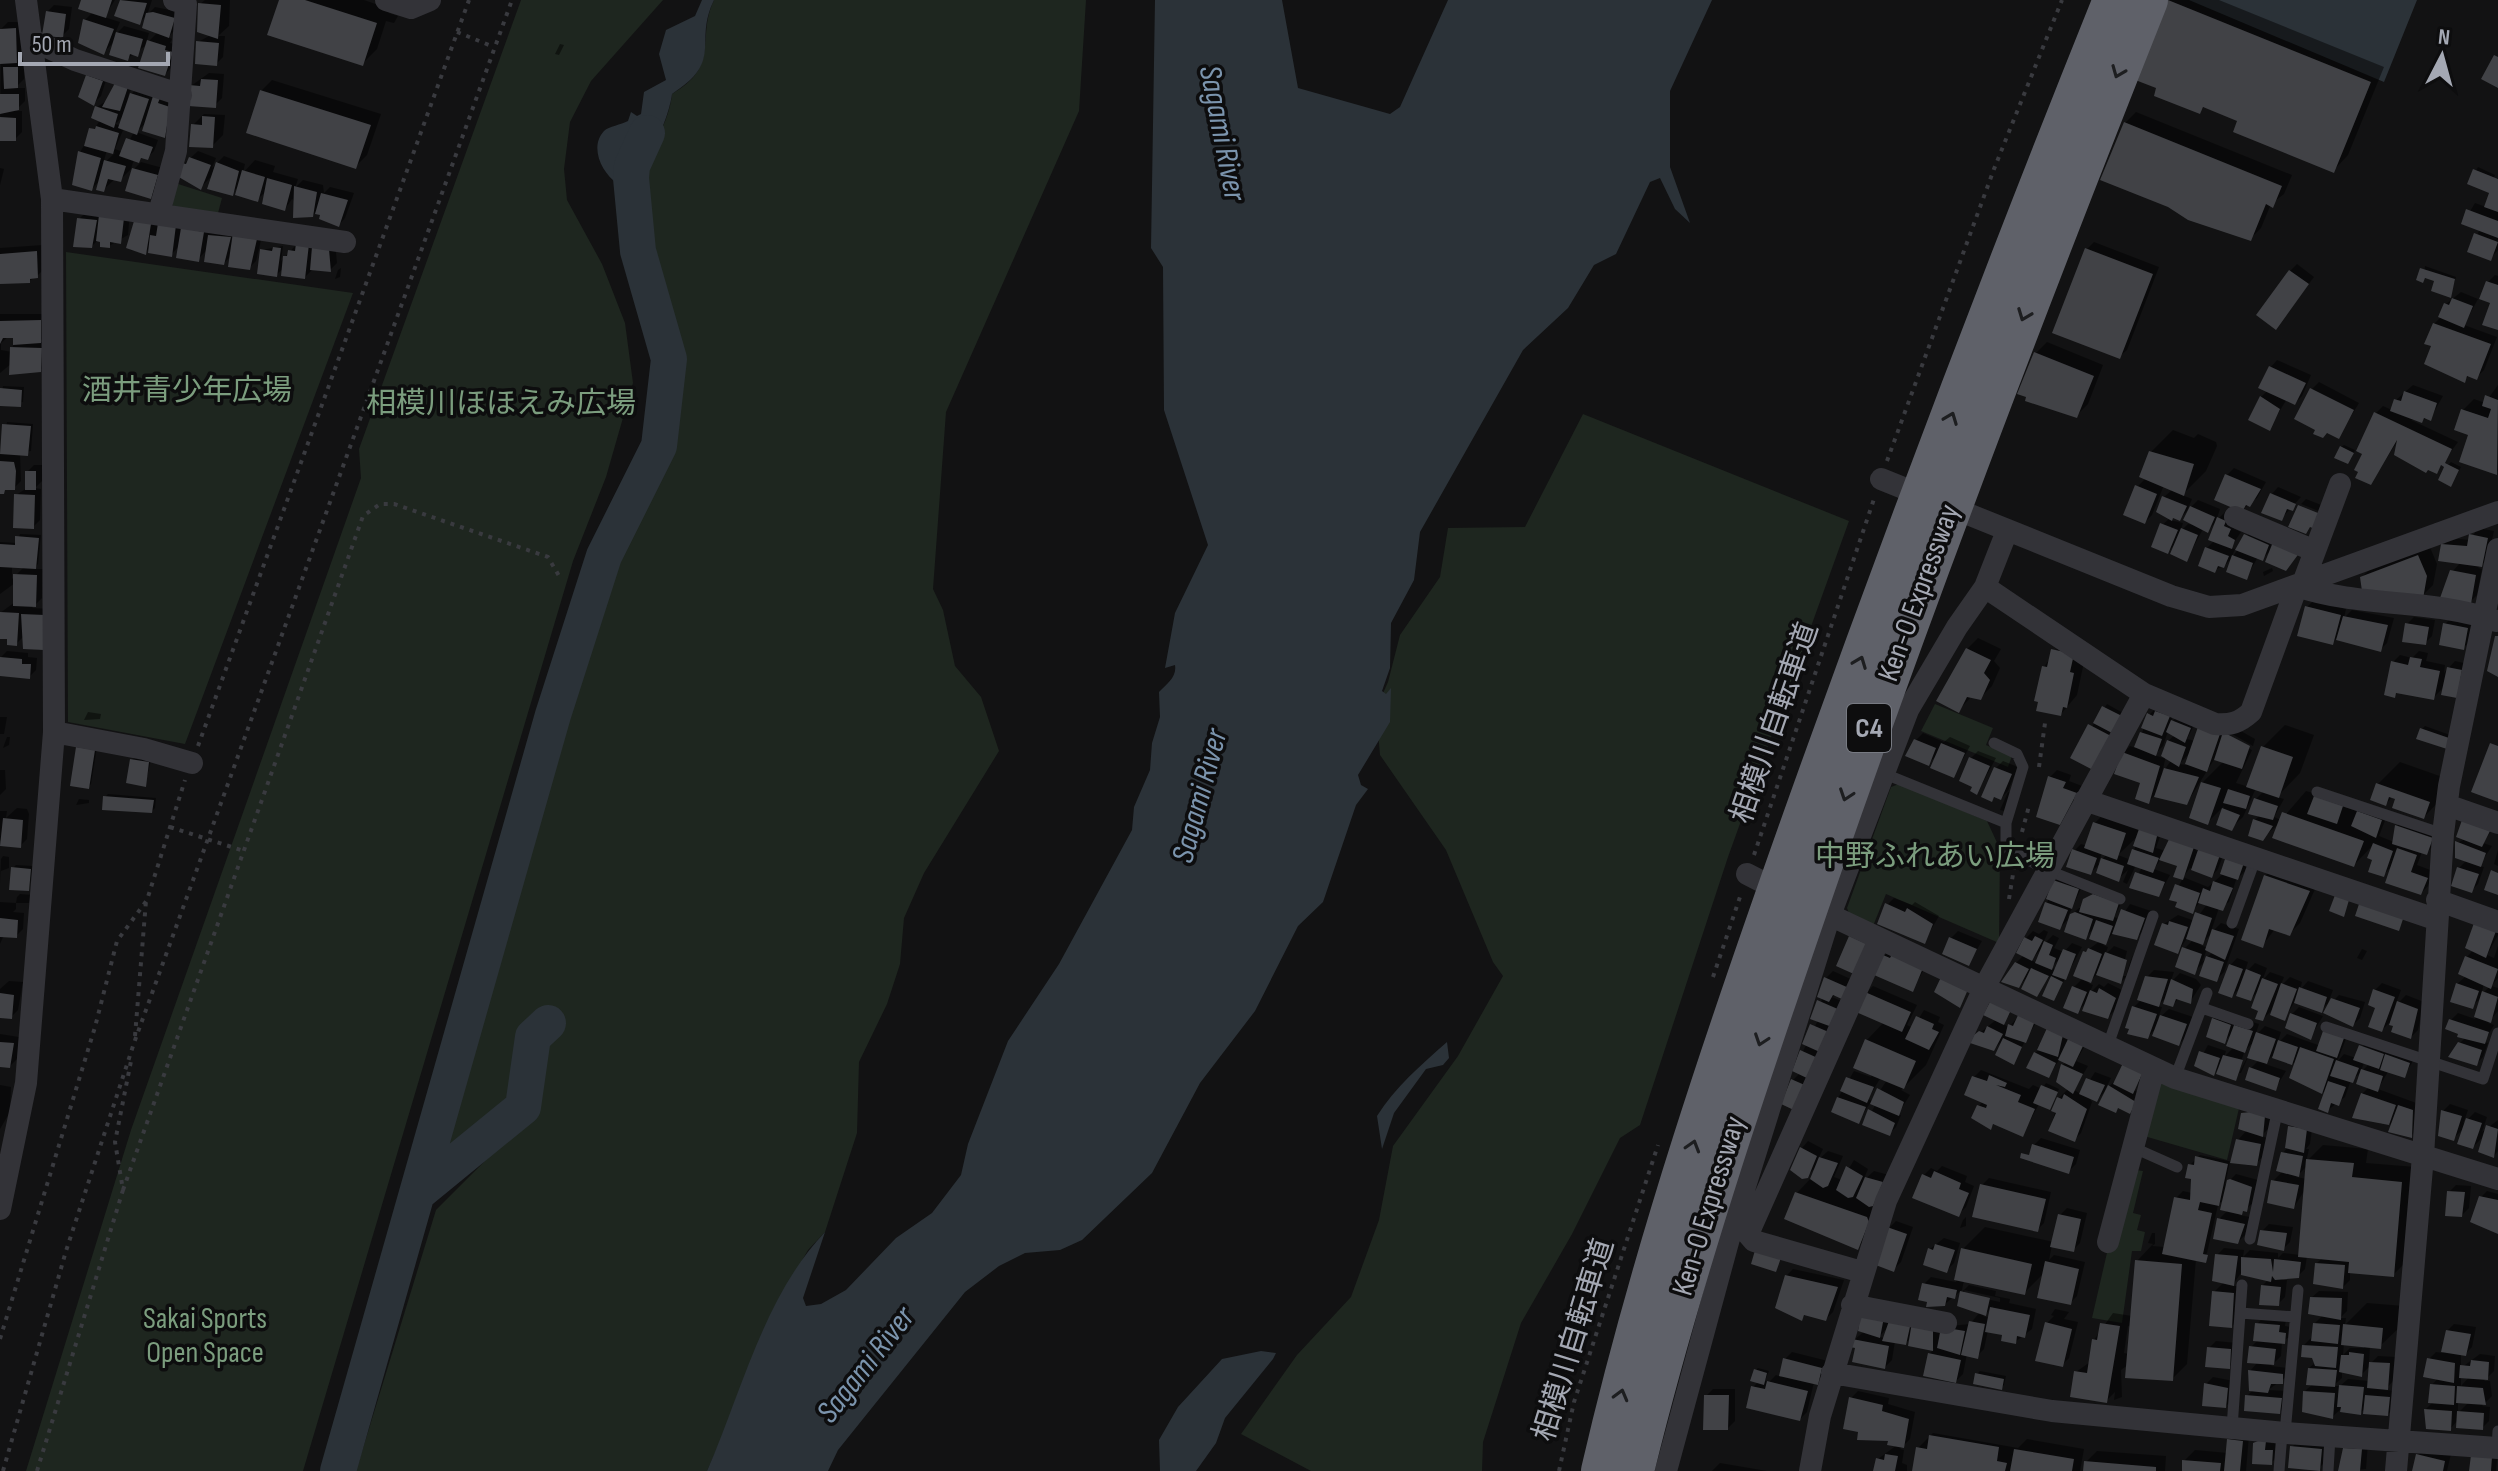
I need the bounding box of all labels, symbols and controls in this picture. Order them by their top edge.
scale bar [20,16,168,66]
north arrow [2402,16,2482,96]
text: N [2437,24,2451,52]
text: 50 m [32,30,72,59]
water label: Sagami River [1190,62,1254,205]
one-way arrow [2112,64,2128,78]
one-way arrow [2017,307,2034,321]
park label: 酒井青少年広場 [82,373,292,409]
park label: 相模川ほほえみ広場 [366,386,636,422]
one-way arrow [1941,412,1958,426]
street label: Ken-O Expressway [1870,499,1968,686]
street label: 相模川自転車道 [1724,618,1826,828]
one-way arrow [1850,656,1867,670]
road number: C4 [1847,704,1891,752]
water label: Sagami River [1163,724,1237,867]
one-way arrow [1840,787,1856,801]
park label: 中野ふれあい広場 [1815,839,2055,875]
one-way arrow [1755,1033,1771,1047]
street label: Ken-O Expressway [1665,1112,1753,1300]
one-way arrow [1684,1139,1700,1153]
street label: 相模川自転車道 [1526,1234,1622,1446]
water label: Sagami River [808,1298,924,1431]
park label: Sakai Sports Open Space [143,1301,267,1371]
one-way arrow [1611,1389,1628,1403]

